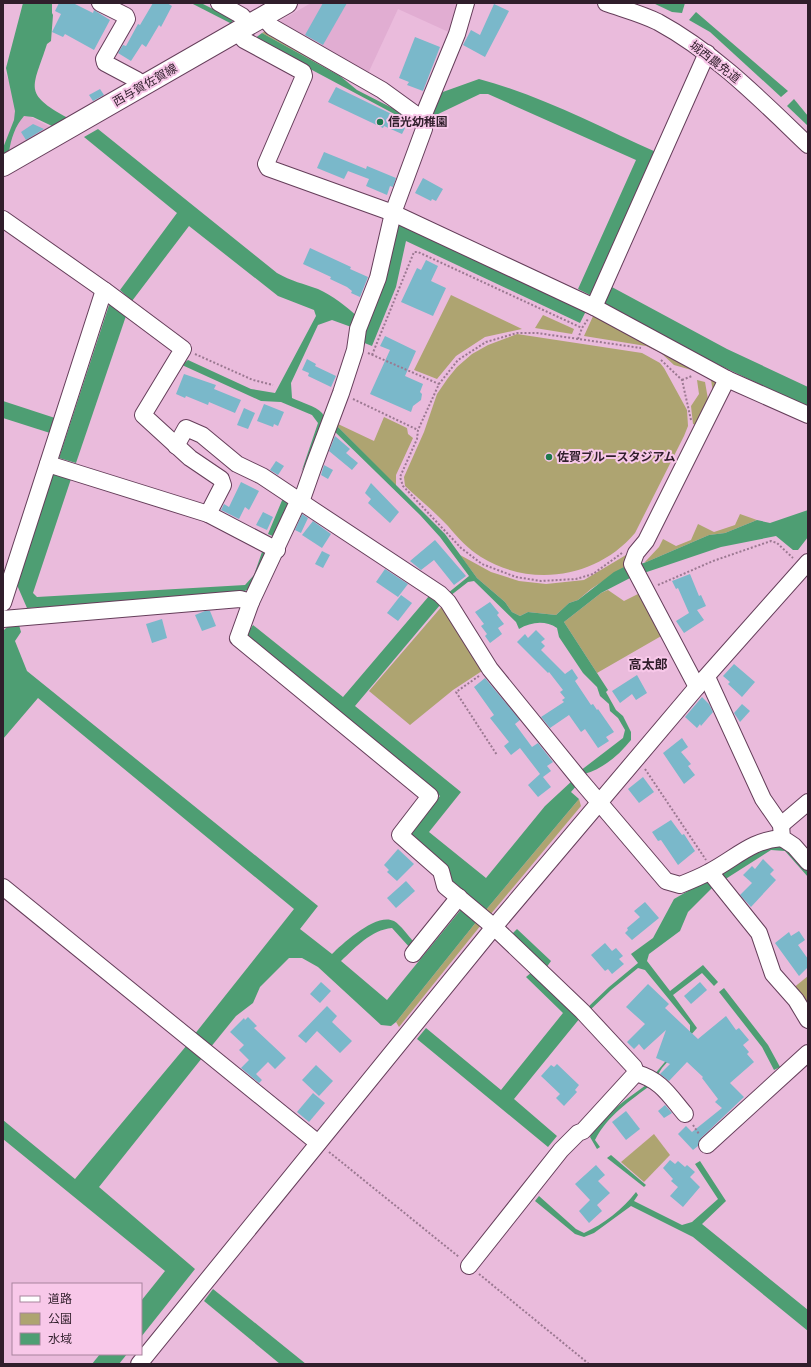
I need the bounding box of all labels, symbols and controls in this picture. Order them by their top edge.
street label: 城西農免道 [686,37,744,87]
street label: 西与賀佐賀線 [110,60,180,110]
place label: 信光幼稚園 [388,114,448,130]
marker: 信光幼稚園 [375,117,385,127]
place label: 佐賀ブルースタジアム [557,449,676,465]
marker: 佐賀ブルースタジアム [544,452,554,462]
district label: 高太郎 [628,656,668,673]
legend [12,1283,142,1355]
text: 道路 [48,1291,72,1307]
text: 公園 [48,1311,72,1327]
text: 水域 [48,1331,72,1347]

